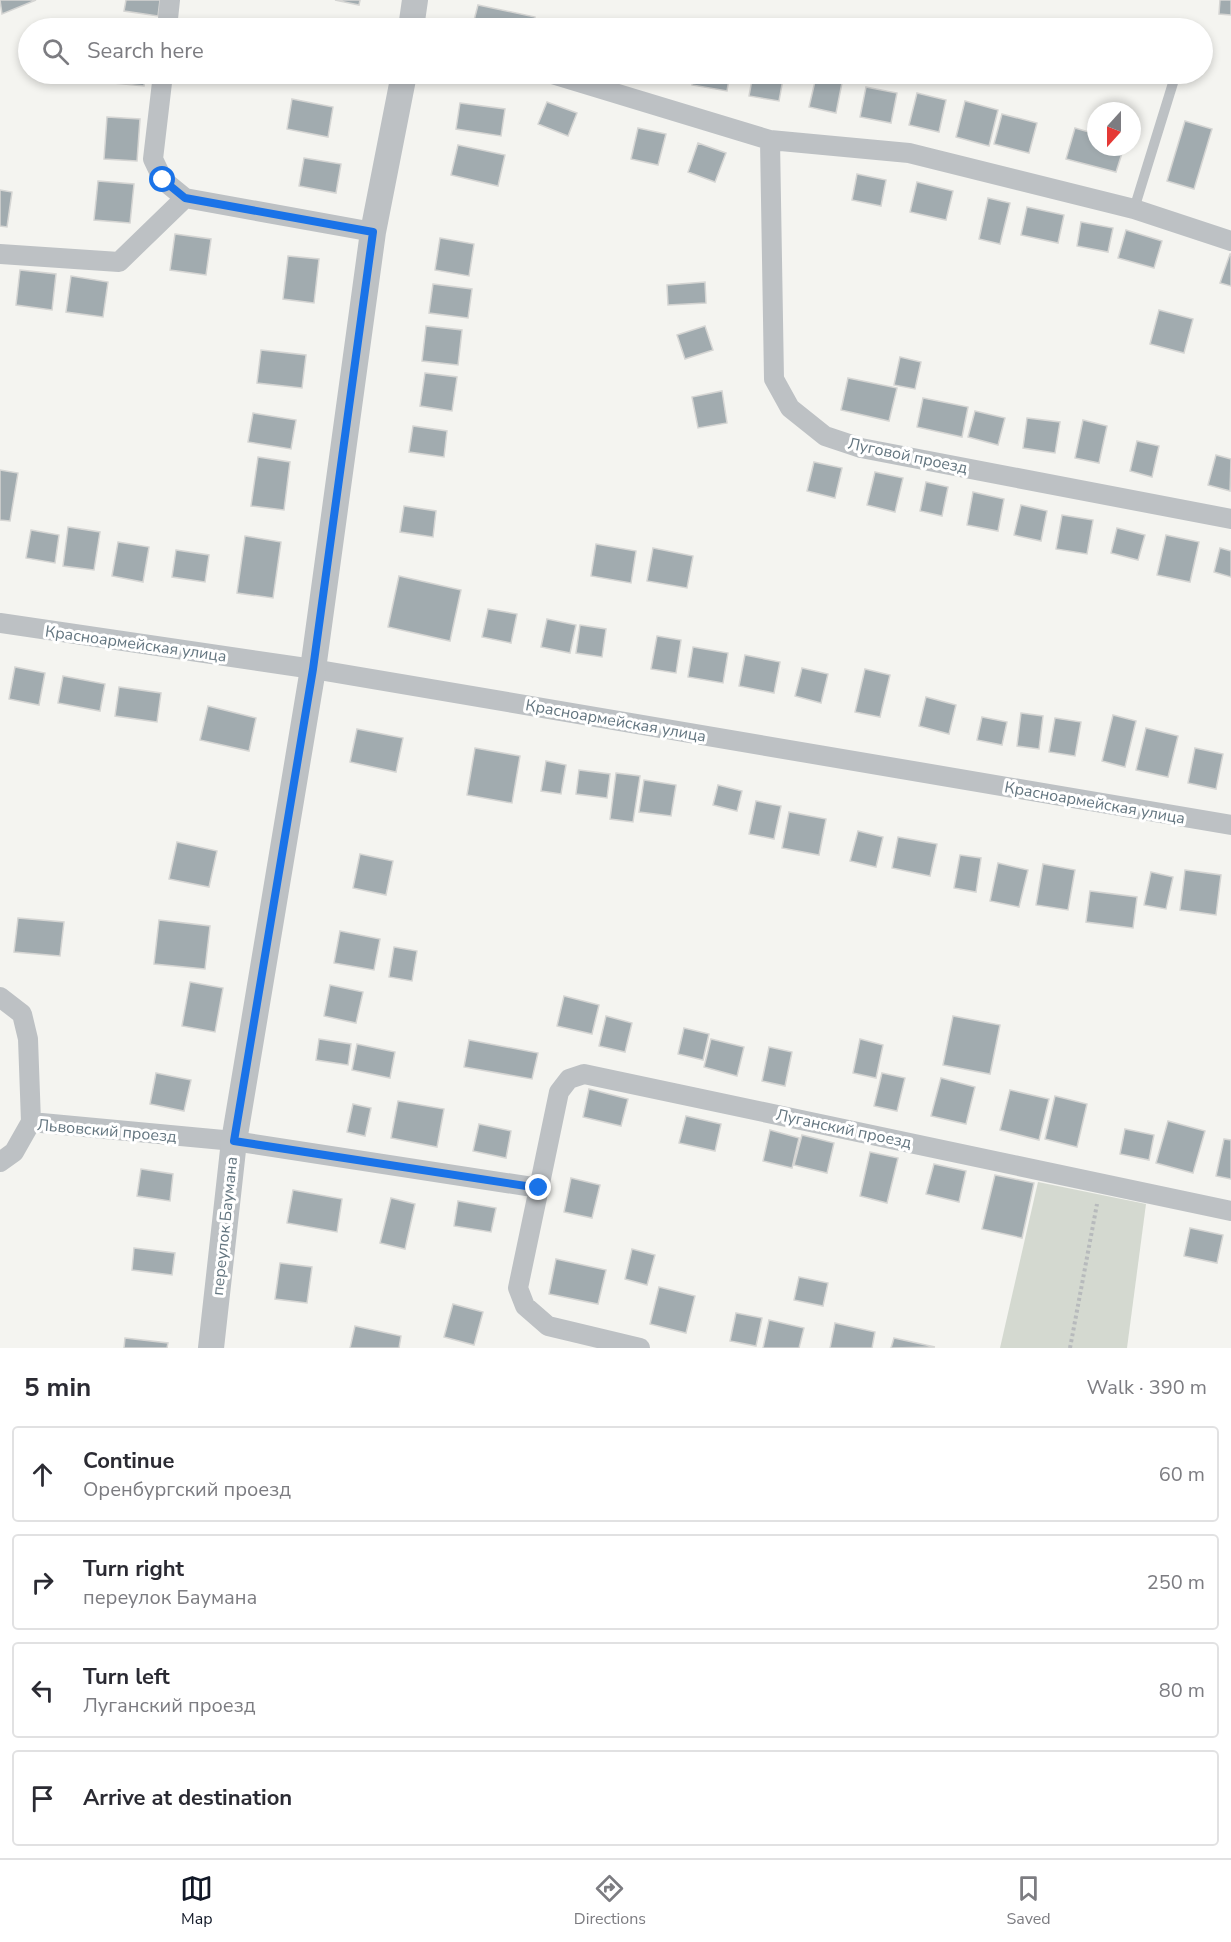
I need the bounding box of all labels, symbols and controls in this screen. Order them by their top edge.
search box [18,18,1213,84]
icon: search [39,35,72,68]
text: Search here [87,36,204,66]
north arrow [1087,102,1141,156]
route start [149,166,175,192]
street label: Луговой проезд [846,433,970,479]
street label: Красноармейская улица [44,620,228,668]
street label: Красноармейская улица [524,694,708,748]
street label: Красноармейская улица [1003,776,1187,830]
street label: Луганский проезд [774,1104,914,1154]
street label: Львовский проезд [36,1114,178,1148]
street label: переулок Баумана [207,1156,243,1297]
route end [525,1174,551,1200]
text: 5 min [24,1370,91,1405]
text: Walk · 390 m [1087,1374,1207,1401]
text: Continue [83,1446,174,1476]
icon: ahead [26,1458,59,1491]
text: 60 m [1159,1461,1205,1488]
text: Оренбургский проезд [83,1476,291,1503]
text: Turn right [83,1554,184,1584]
icon: right [26,1566,59,1599]
text: 250 m [1147,1569,1205,1596]
text: переулок Баумана [83,1584,257,1611]
text: Turn left [83,1662,170,1692]
icon: left [26,1674,59,1707]
text: 80 m [1159,1677,1205,1704]
text: Луганский проезд [83,1692,256,1719]
icon: arrive [26,1782,59,1815]
text: Arrive at destination [83,1783,292,1813]
tab: Map [180,1872,213,1930]
tab: Directions [574,1872,646,1930]
tab: Saved [1007,1872,1051,1930]

